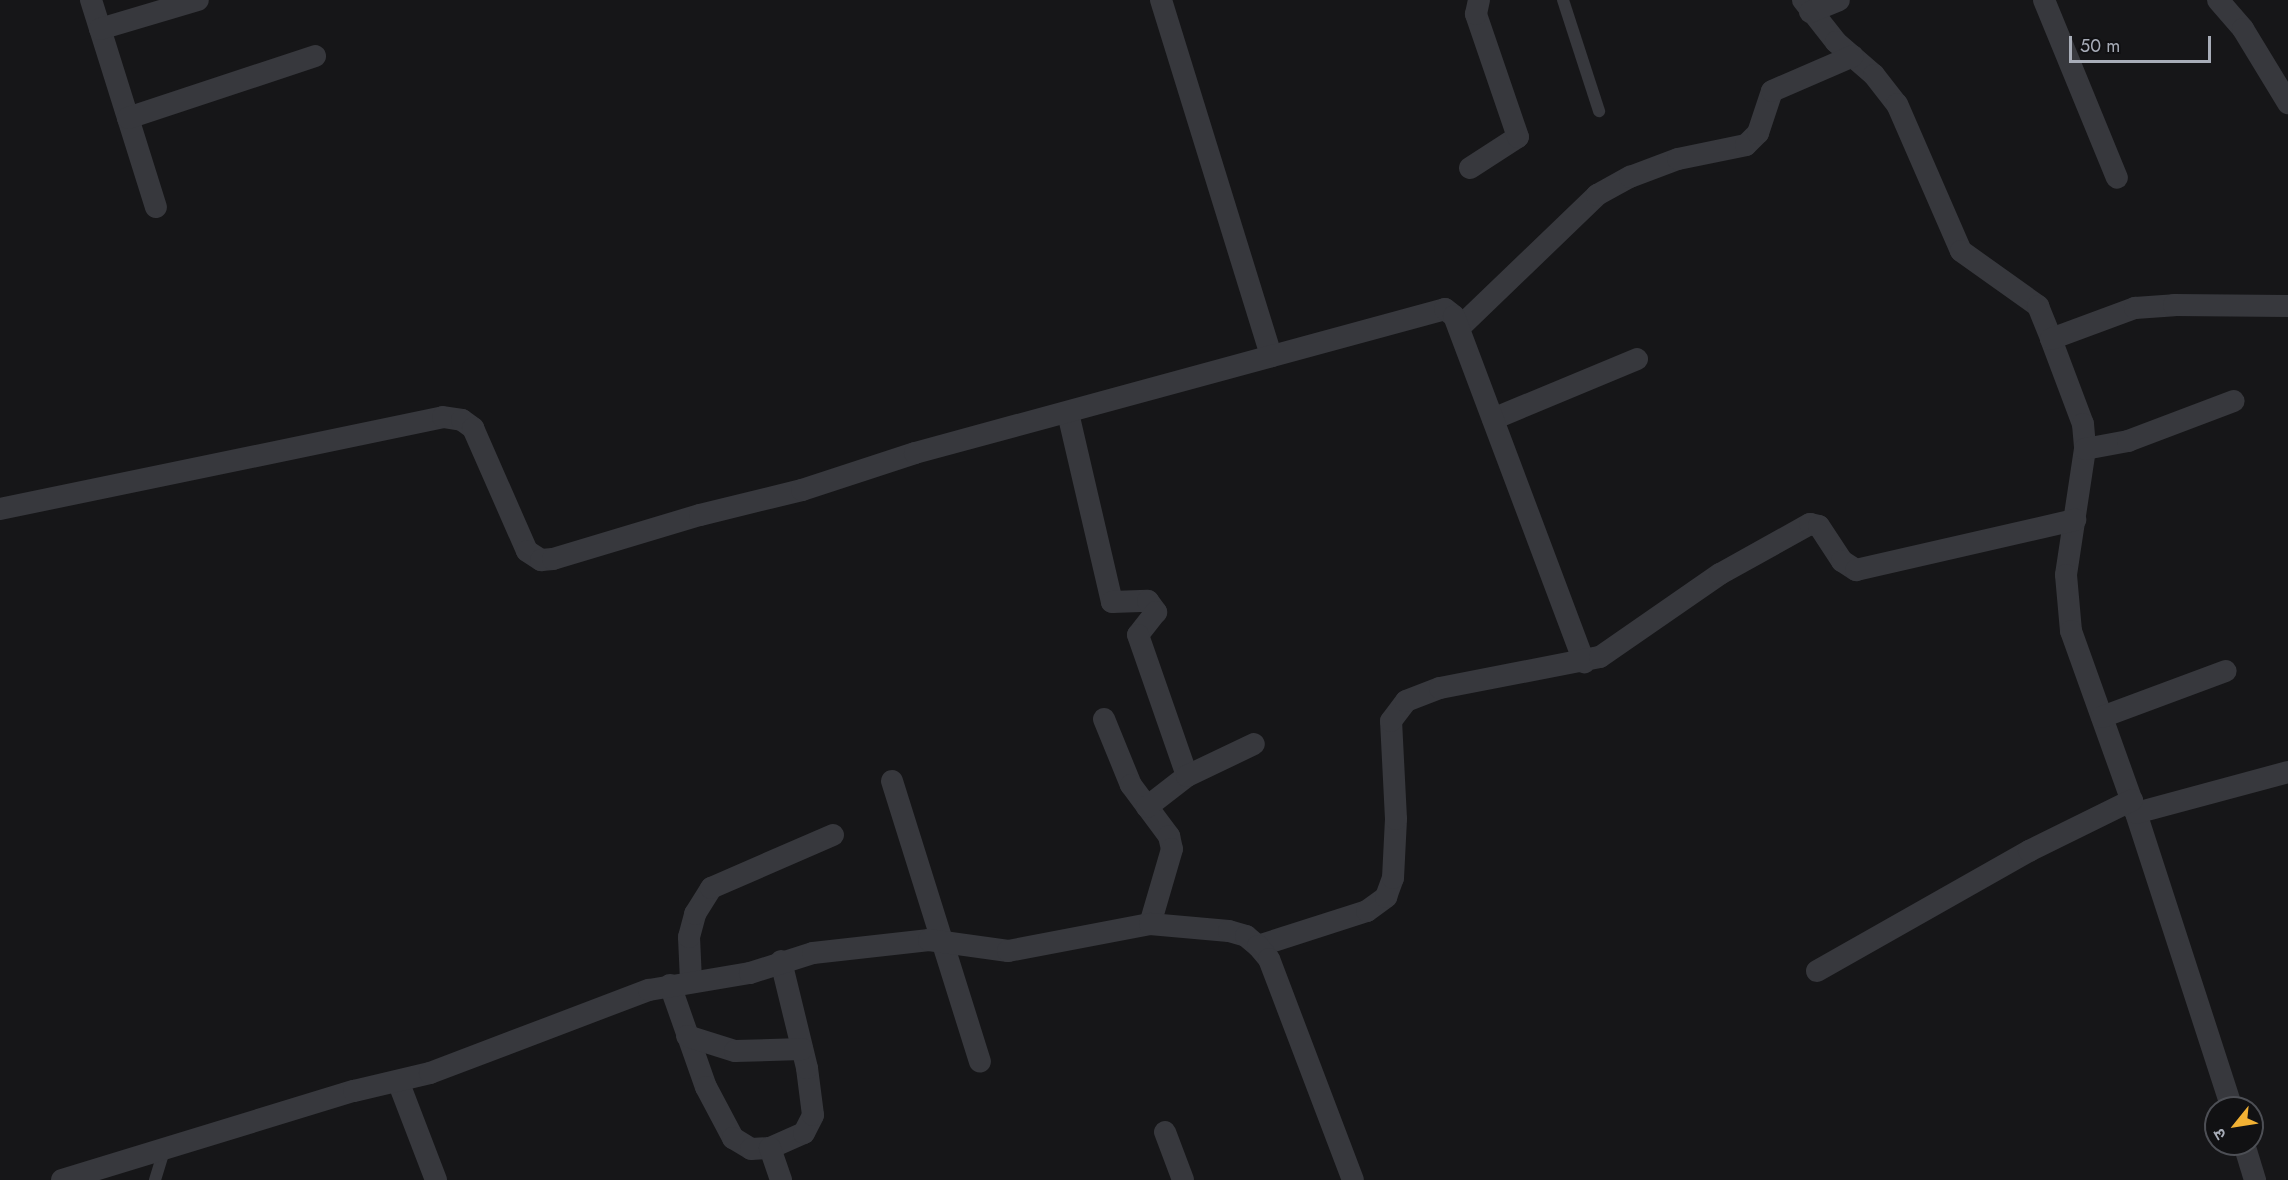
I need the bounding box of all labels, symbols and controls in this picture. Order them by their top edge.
scale bar [2072,24,2214,62]
text: 50 m [2080,33,2120,59]
north arrow [2204,1096,2264,1156]
text: उ [2207,1124,2232,1144]

